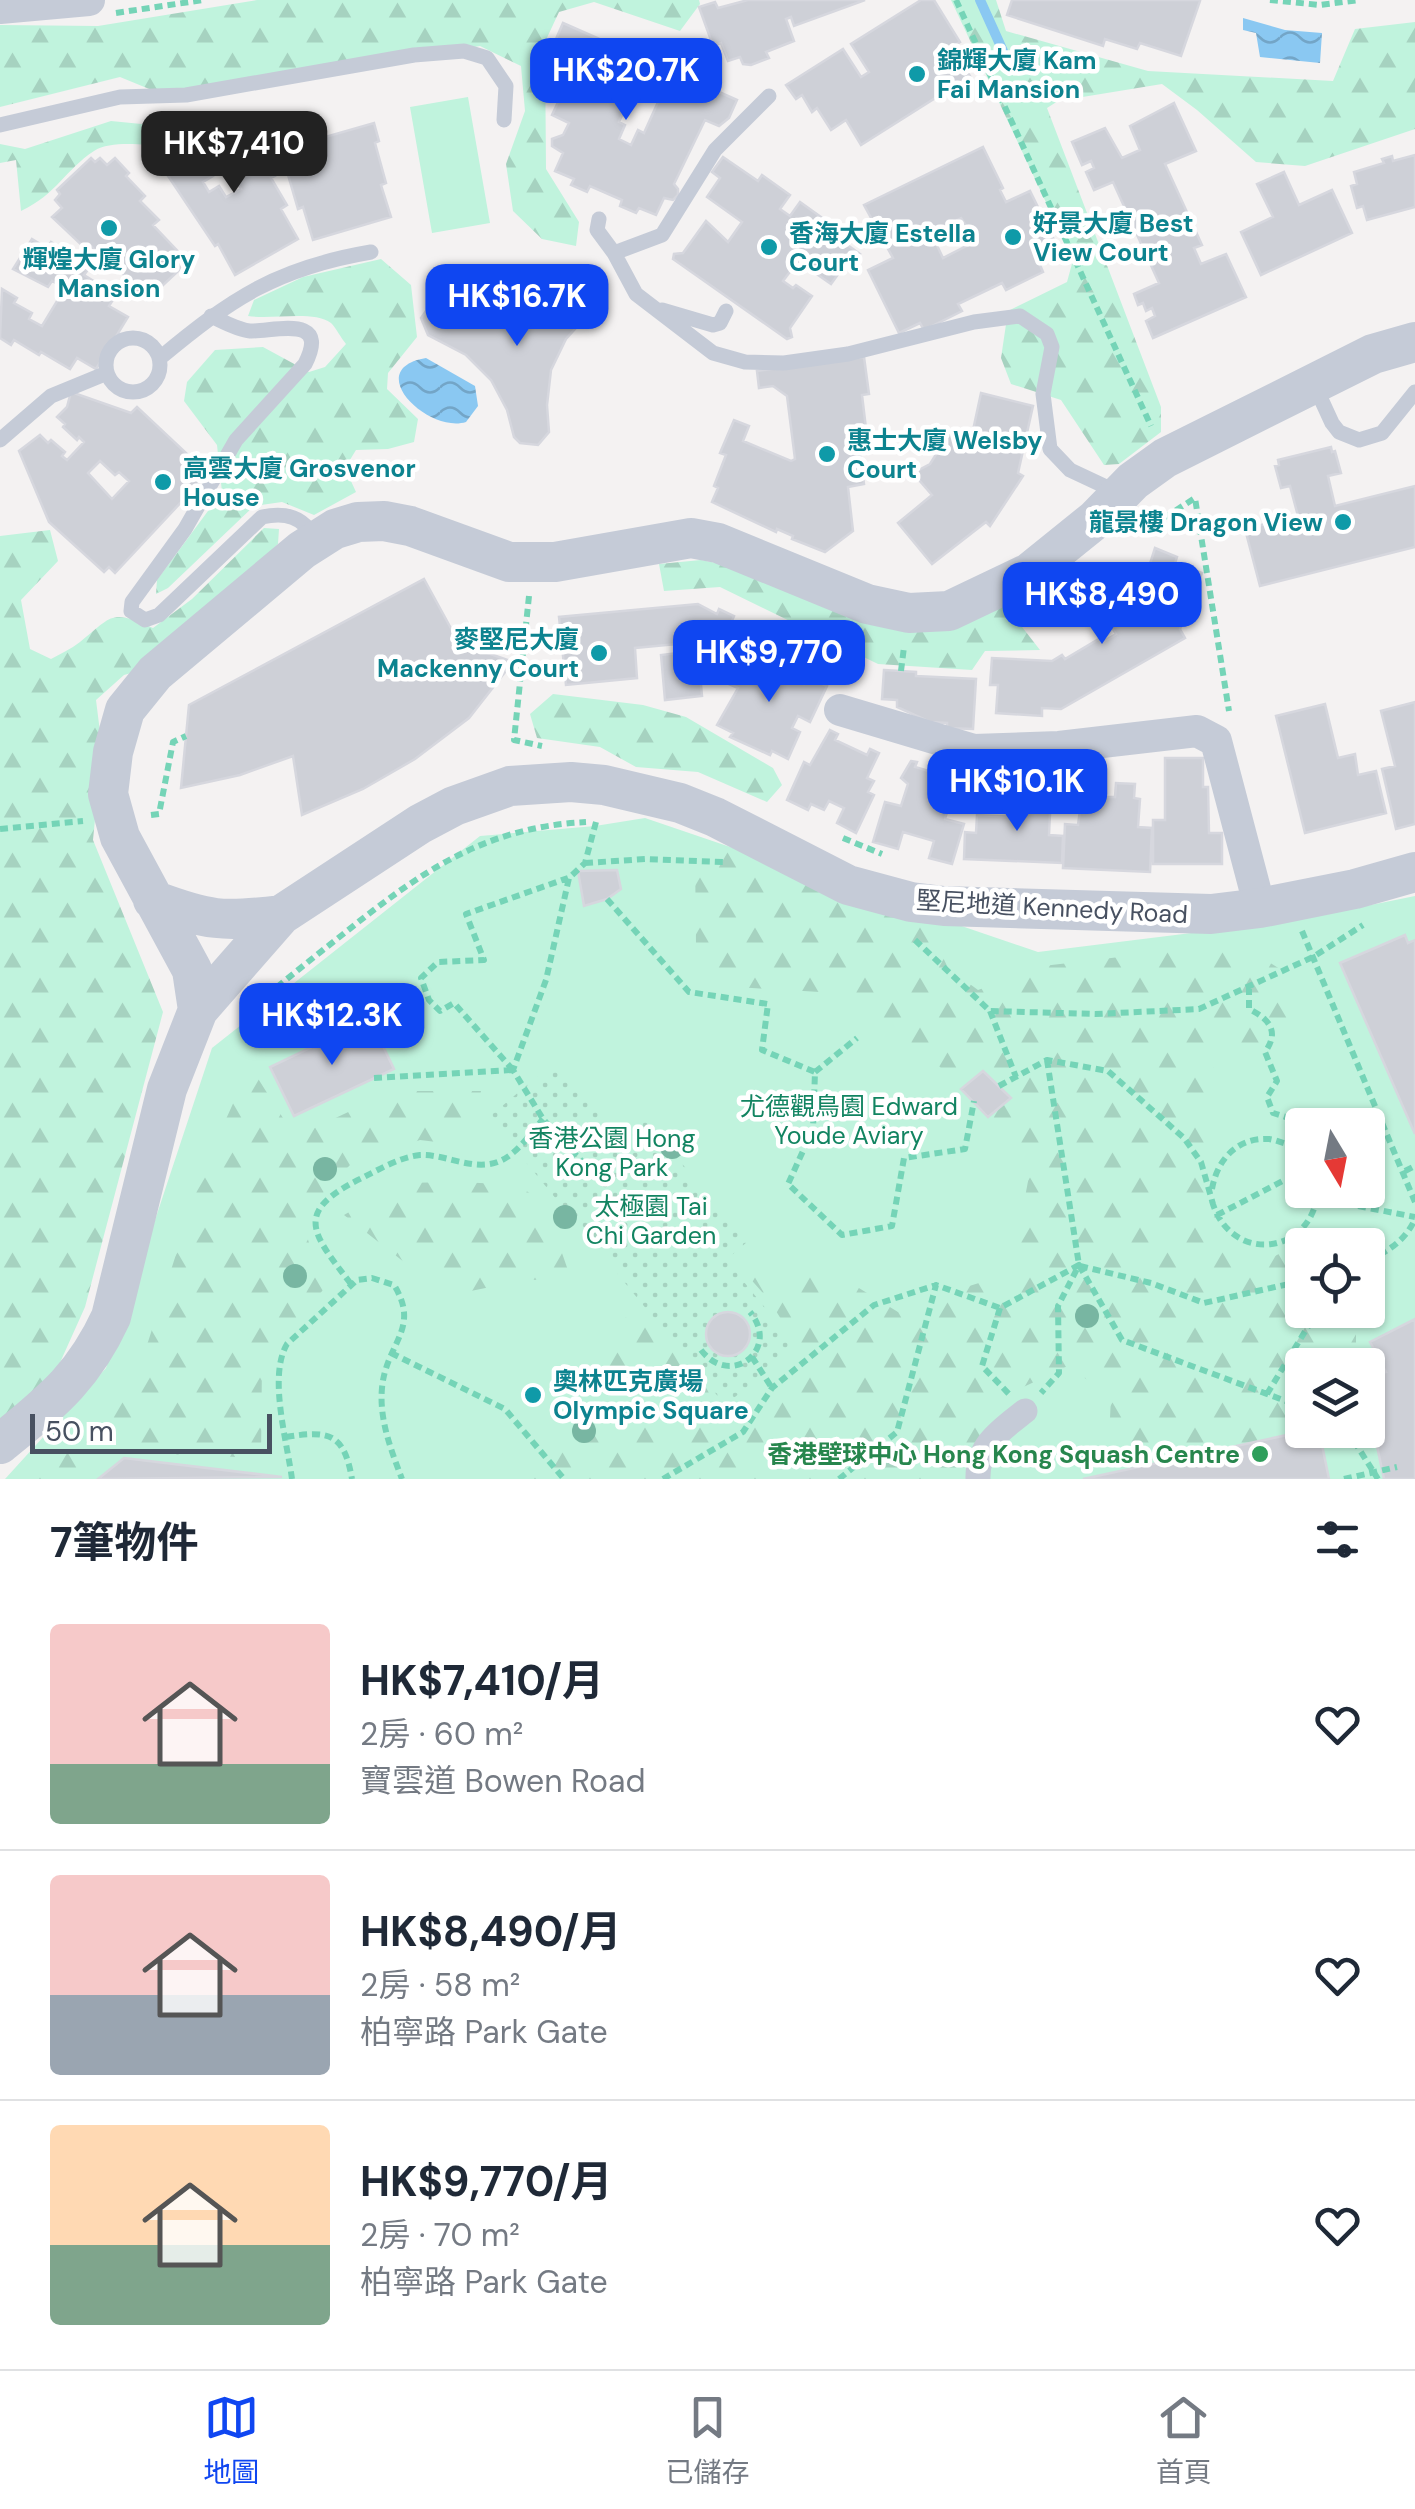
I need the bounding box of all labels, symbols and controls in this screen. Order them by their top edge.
pin: HK$20.7K [523,38,729,123]
place label: 錦輝大廈 Kam Fai Mansion [937,44,1096,106]
text: HK$20.7K [552,49,700,91]
marker: 錦輝大廈 Kam Fai Mansion [906,63,928,85]
pin: HK$7,410 [131,111,337,196]
text: HK$7,410 [163,122,305,164]
place label: 好景大廈 Best View Court [1033,207,1194,269]
marker: 輝煌大廈 Glory Mansion [98,217,120,239]
place label: 香海大廈 Estella Court [789,217,976,279]
marker: 好景大廈 Best View Court [1002,226,1024,248]
marker: 香海大廈 Estella Court [758,236,780,258]
place label: 輝煌大廈 Glory Mansion [23,243,195,305]
pin: HK$16.7K [414,264,620,349]
text: HK$16.7K [447,275,587,317]
place label: 惠士大廈 Welsby Court [847,424,1042,486]
marker: 惠士大廈 Welsby Court [816,443,838,465]
place label: 高雲大廈 Grosvenor House [183,452,416,514]
marker: 高雲大廈 Grosvenor House [152,471,174,493]
place label: 龍景樓 Dragon View [1089,506,1323,539]
marker: 龍景樓 Dragon View [1332,511,1354,533]
pin: HK$8,490 [999,562,1205,647]
text: HK$8,490 [1025,573,1179,615]
pin: HK$9,770 [666,620,872,705]
place label: 麥堅尼大廈 Mackenny Court [377,623,579,685]
text: HK$9,770 [695,631,843,673]
marker: 麥堅尼大廈 Mackenny Court [588,642,610,664]
pin: HK$10.1K [914,749,1120,834]
text: HK$10.1K [949,760,1085,802]
street label: 堅尼地道 Kennedy Road [915,884,1189,931]
pin: HK$12.3K [229,983,435,1068]
text: HK$12.3K [261,994,403,1036]
park label: 尤德觀鳥園 Edward Youde Aviary [740,1090,958,1152]
north arrow [1285,1108,1385,1208]
map controls [1285,1108,1385,1448]
park label: 香港公園 Hong Kong Park [529,1122,695,1184]
park label: 太極園 Tai Chi Garden [586,1190,716,1252]
button: locate [1285,1228,1385,1328]
button: layers [1285,1348,1385,1448]
place label: 奧林匹克廣場 Olympic Square [553,1365,749,1427]
marker: 奧林匹克廣場 Olympic Square [522,1384,544,1406]
scale bar [30,1409,272,1454]
text: 50 m [45,1413,114,1450]
place label: 香港壁球中心 Hong Kong Squash Centre [767,1438,1240,1471]
marker: 香港壁球中心 Hong Kong Squash Centre [1249,1443,1271,1465]
icon: filters [1310,1512,1365,1567]
text: 7筆物件 [50,1515,199,1570]
text: HK$7,410/月 [360,1653,604,1708]
icon: home [130,1664,250,1784]
icon: heart [1310,1697,1365,1752]
text: 2房 · 60 m² [360,1713,523,1755]
text: 寶雲道 Bowen Road [360,1760,646,1802]
text: HK$8,490/月 [360,1904,622,1959]
icon: home [130,1915,250,2035]
icon: heart [1310,1948,1365,2003]
text: 2房 · 58 m² [360,1964,520,2006]
text: 柏寧路 Park Gate [360,2011,608,2053]
text: HK$9,770/月 [360,2154,612,2209]
icon: home [130,2165,250,2285]
icon: heart [1310,2198,1365,2253]
text: 2房 · 70 m² [360,2214,520,2256]
text: 柏寧路 Park Gate [360,2261,608,2303]
tab: 地圖 [203,2390,259,2491]
tab: 已儲存 [665,2390,750,2491]
tab: 首頁 [1156,2390,1212,2491]

